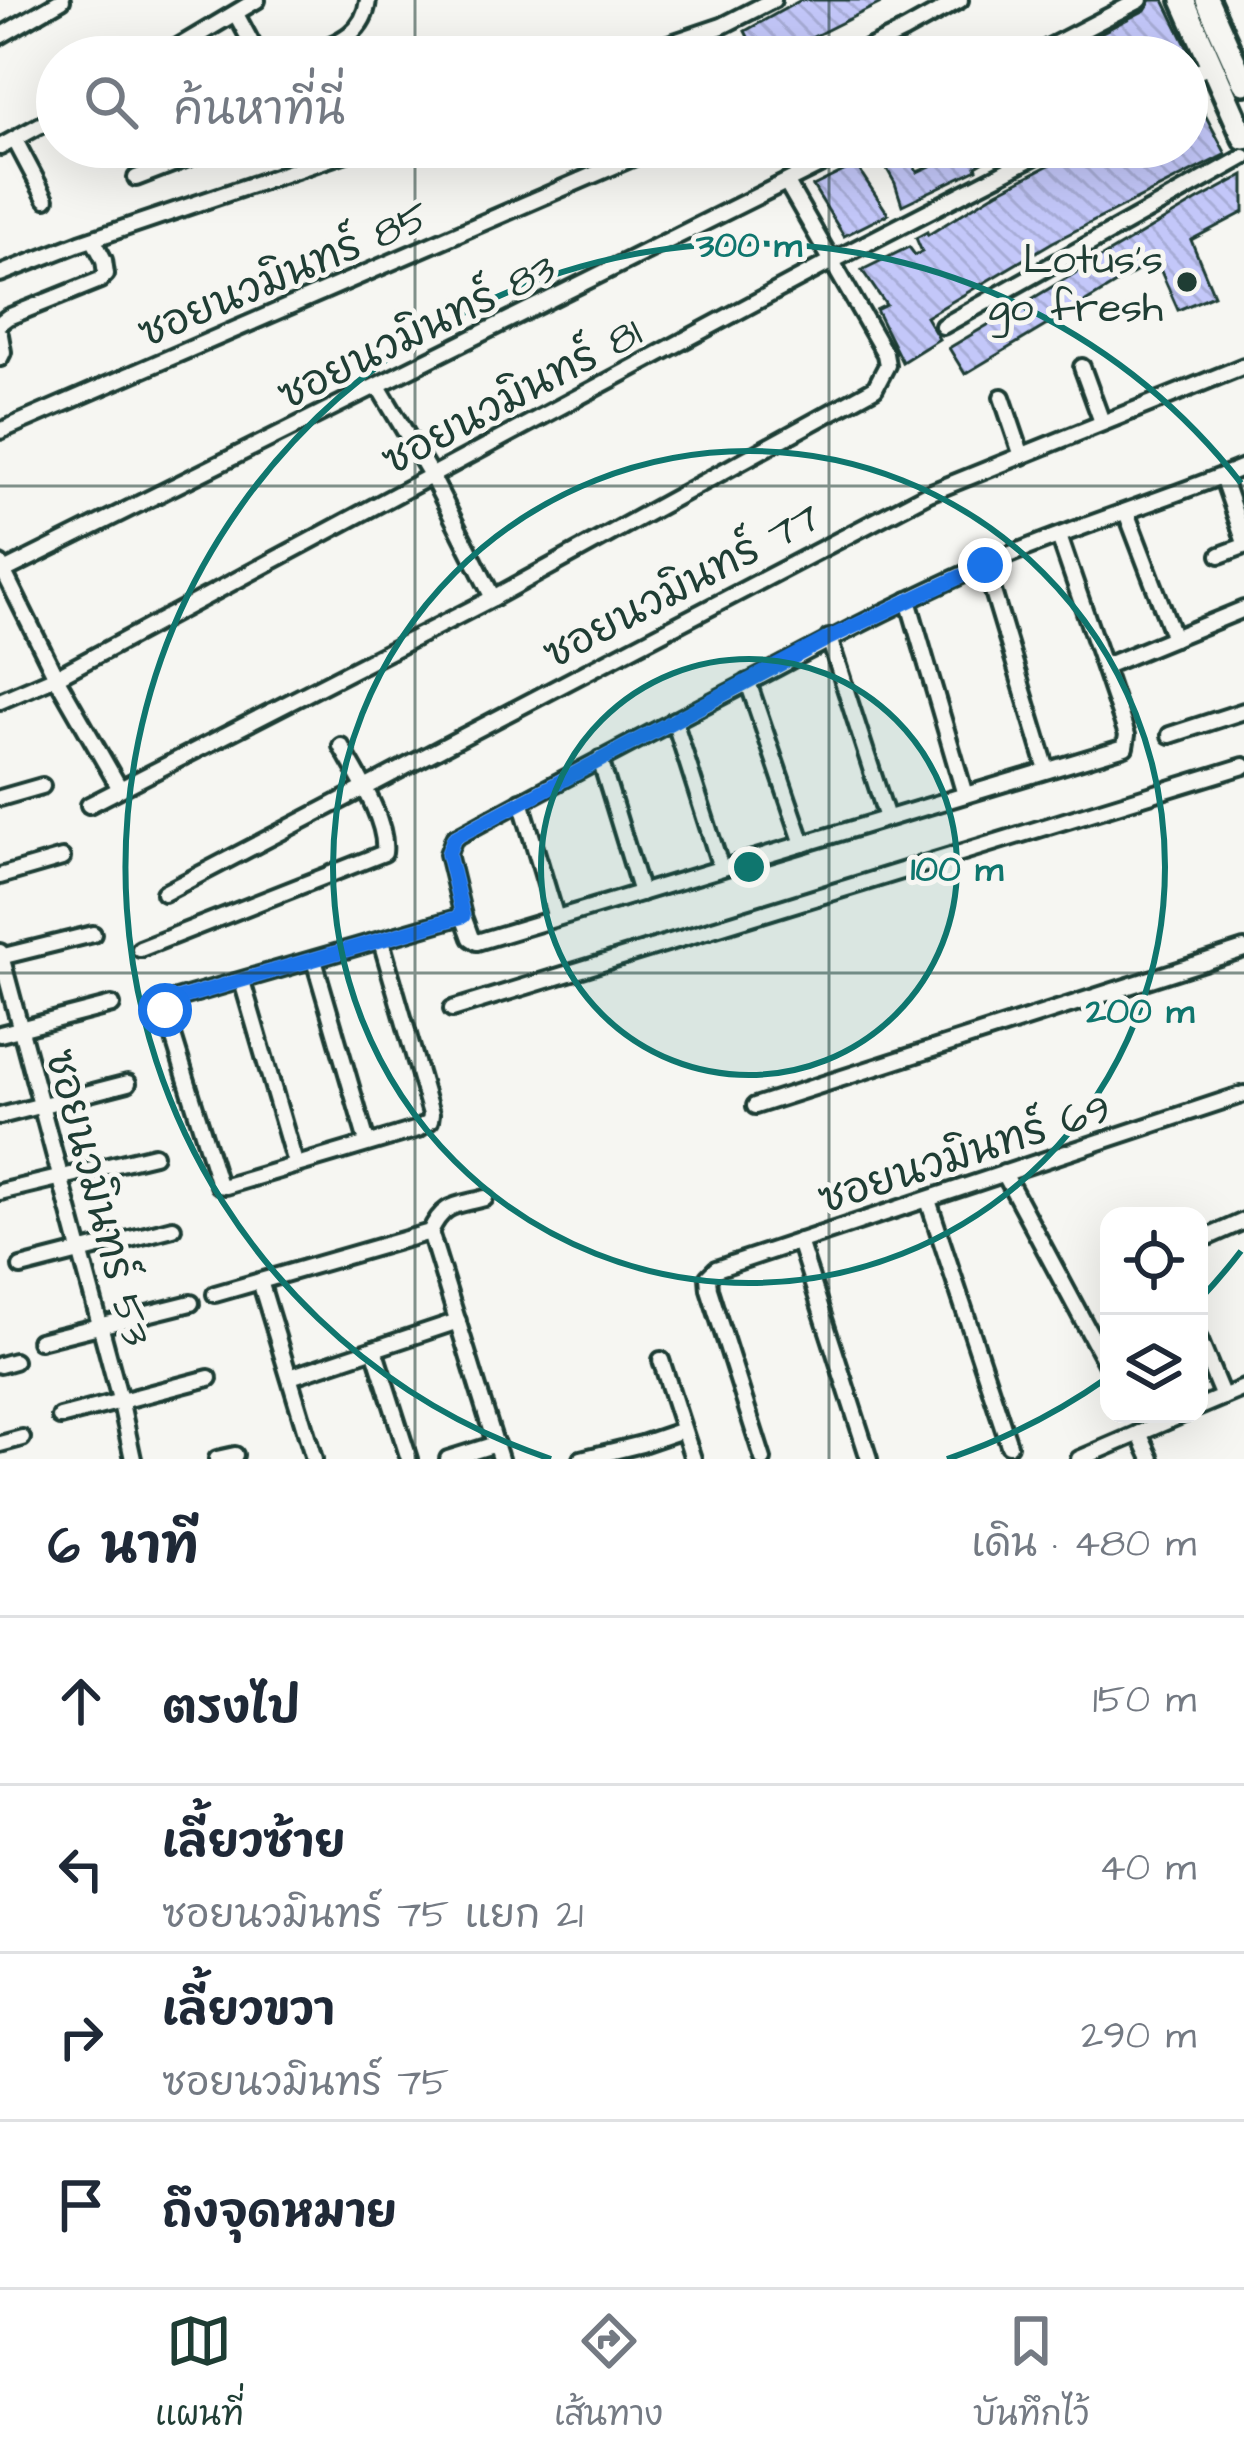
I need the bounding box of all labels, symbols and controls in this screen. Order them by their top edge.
search box [36,36,1208,168]
icon: search [78,69,144,135]
text: ค้นหาที่นี่ [174,80,345,142]
street label: ซอยนวมินทร์ 85 [129,187,439,363]
text: 300 m [695,220,803,271]
place label: Lotus's go fresh [988,232,1163,338]
street label: ซอยนวมินทร์ 83 [268,239,566,425]
marker: Lotus's go fresh [1174,269,1200,295]
street label: ซอยนวมินทร์ 81 [372,304,652,490]
street label: ซอยนวมินทร์ 77 [534,488,831,684]
route end [958,538,1012,592]
text: 100 m [911,844,1004,895]
centre of rings [728,846,770,888]
route start [138,983,192,1037]
text: 200 m [1085,986,1195,1037]
street label: ซอยนวมินทร์ 53 [30,1043,166,1352]
street label: ซอยนวมินทร์ 69 [811,1079,1118,1229]
map controls [1100,1207,1208,1423]
button: locate [1100,1207,1208,1315]
button: layers [1100,1315,1208,1423]
text: 6 นาที [48,1512,199,1583]
text: เดิน · 480 m [972,1518,1196,1572]
icon: ahead [48,1668,114,1734]
text: 150 m [1093,1674,1196,1728]
text: ตรงไป [162,1678,300,1740]
text: เลี้ยวซ้าย [162,1812,345,1874]
icon: left [48,1836,114,1902]
text: 40 m [1099,1842,1196,1896]
text: ซอยนวมินทร์ 75 แยก 21 [162,1889,583,1943]
text: เลี้ยวขวา [162,1980,335,2042]
icon: right [48,2004,114,2070]
text: 290 m [1081,2010,1196,2064]
text: ซอยนวมินทร์ 75 [162,2057,449,2111]
icon: arrive [48,2172,114,2238]
text: ถึงจุดหมาย [162,2182,397,2244]
tab: แผนที่ [155,2308,244,2438]
tab: เส้นทาง [554,2308,663,2438]
tab: บันทึกไว้ [973,2308,1089,2438]

